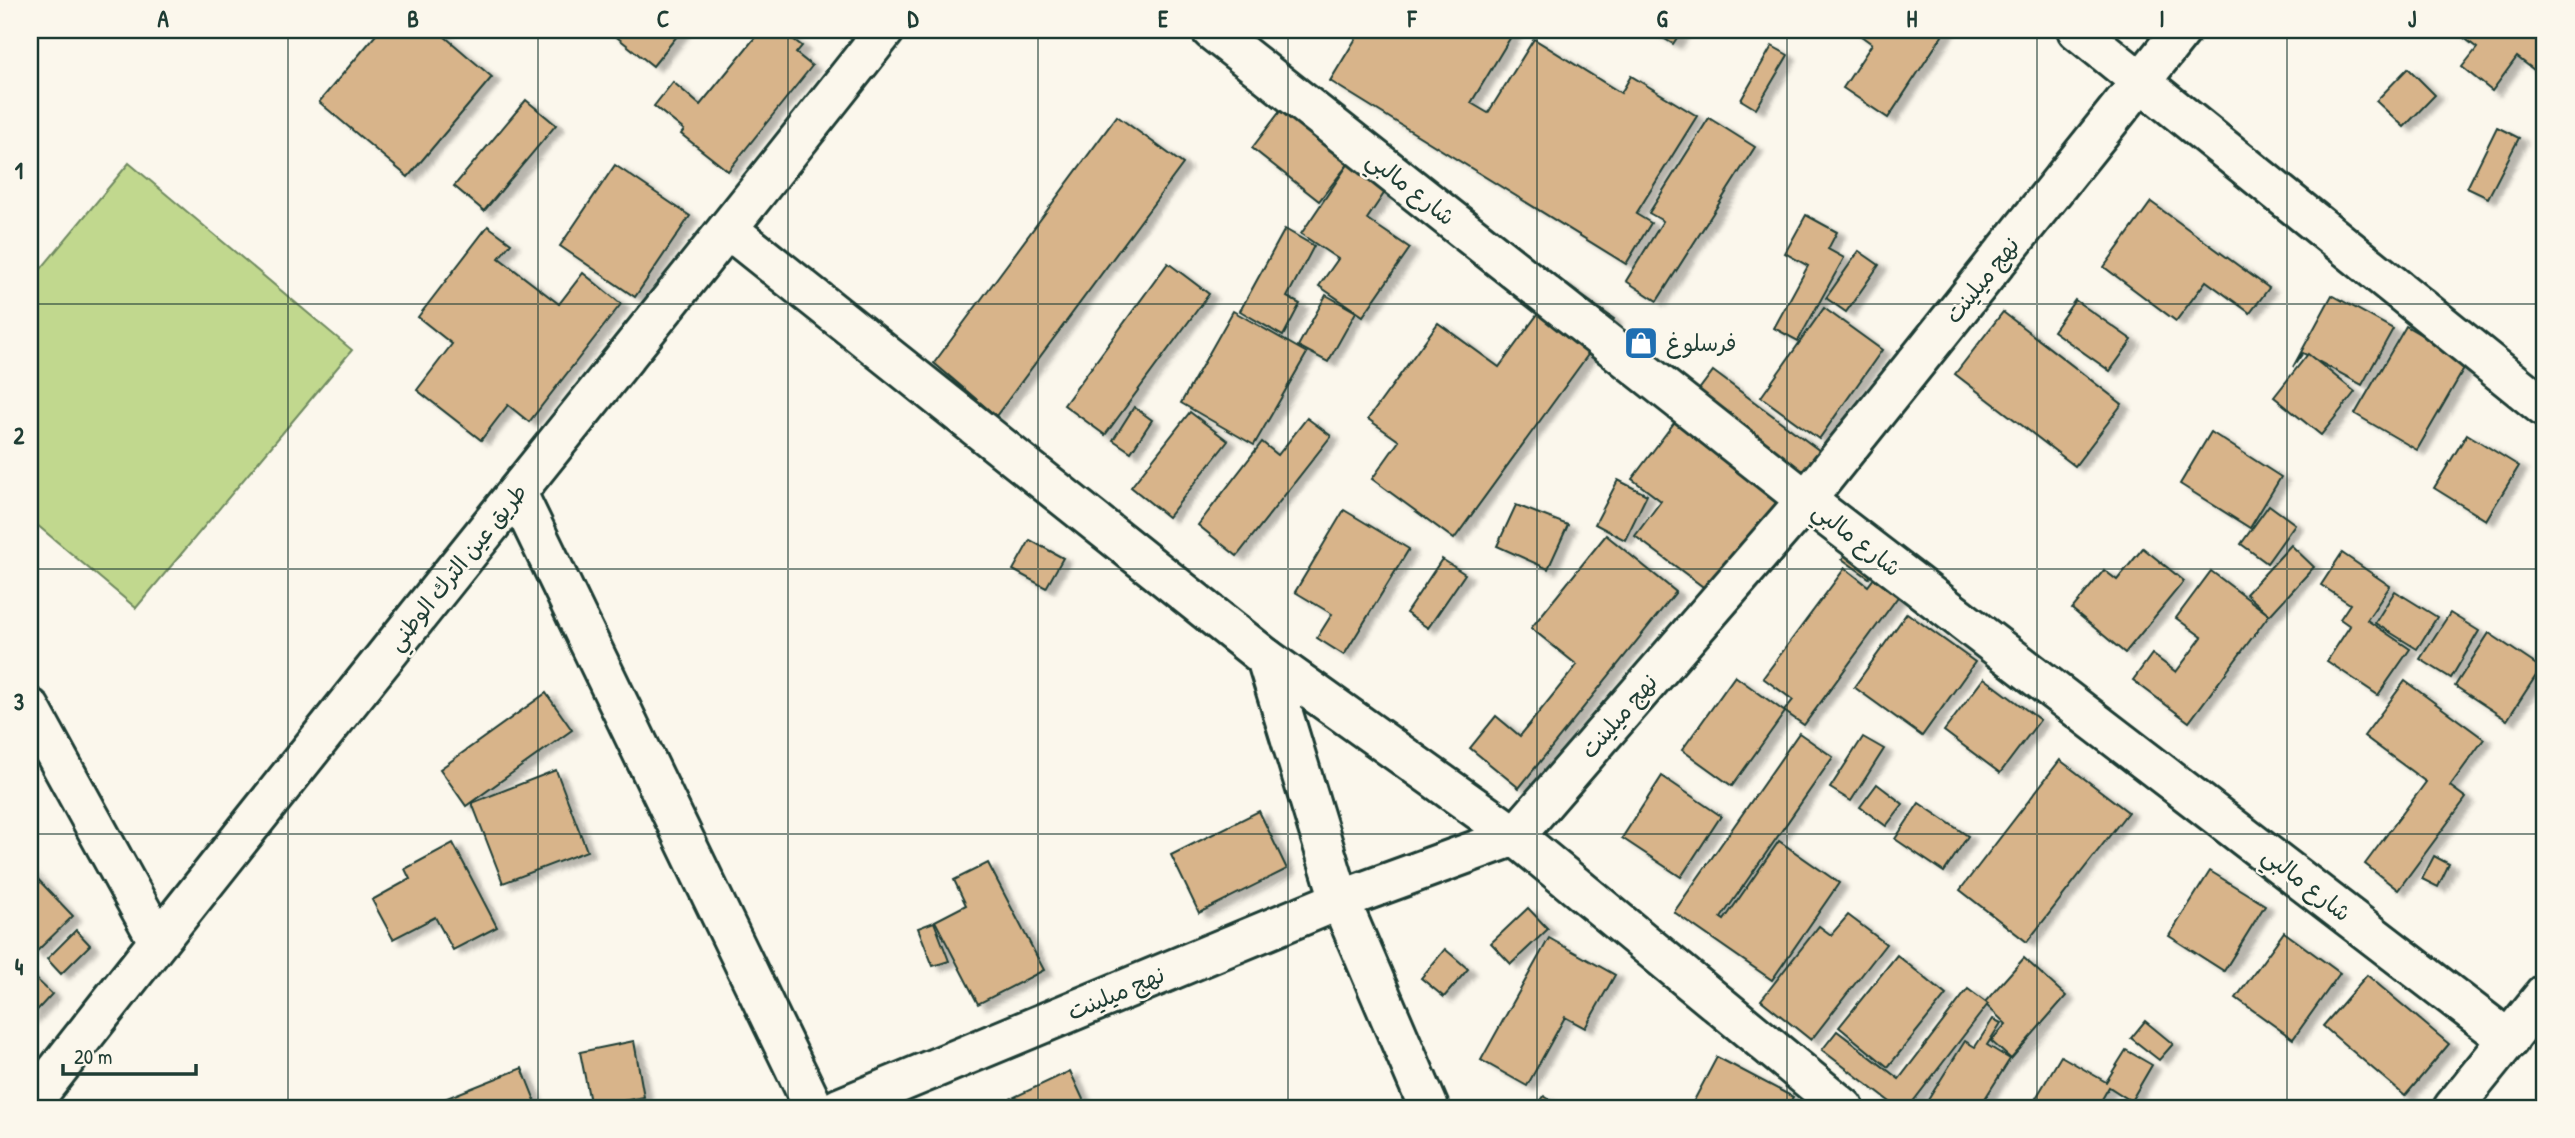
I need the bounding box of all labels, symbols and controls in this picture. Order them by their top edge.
text: A [157,3,169,34]
text: B [407,3,419,34]
text: C [657,3,669,34]
text: D [908,3,920,34]
text: E [1158,3,1169,34]
text: F [1407,3,1418,34]
text: G [1656,3,1668,34]
text: H [1907,3,1918,34]
text: I [2159,3,2165,34]
text: J [2408,3,2417,34]
street label: شارع مالبي [1357,143,1462,237]
text: 1 [15,155,23,186]
street label: نهج ميلينت [1937,230,2027,330]
shop icon: فرسلوغ [1622,324,1660,362]
place label: فرسلوغ [1666,327,1736,359]
text: 2 [14,420,25,451]
street label: طريق عين الترك الوطني [380,477,538,660]
street label: شارع مالبي [1803,494,1908,588]
street label: نهج ميلينت [1573,667,1665,765]
text: 3 [14,686,24,717]
street label: شارع مالبي [2253,839,2358,933]
text: 4 [15,951,24,982]
street label: نهج ميلينت [1062,958,1170,1028]
scale bar [63,1033,196,1077]
text: 20 m [74,1042,112,1071]

